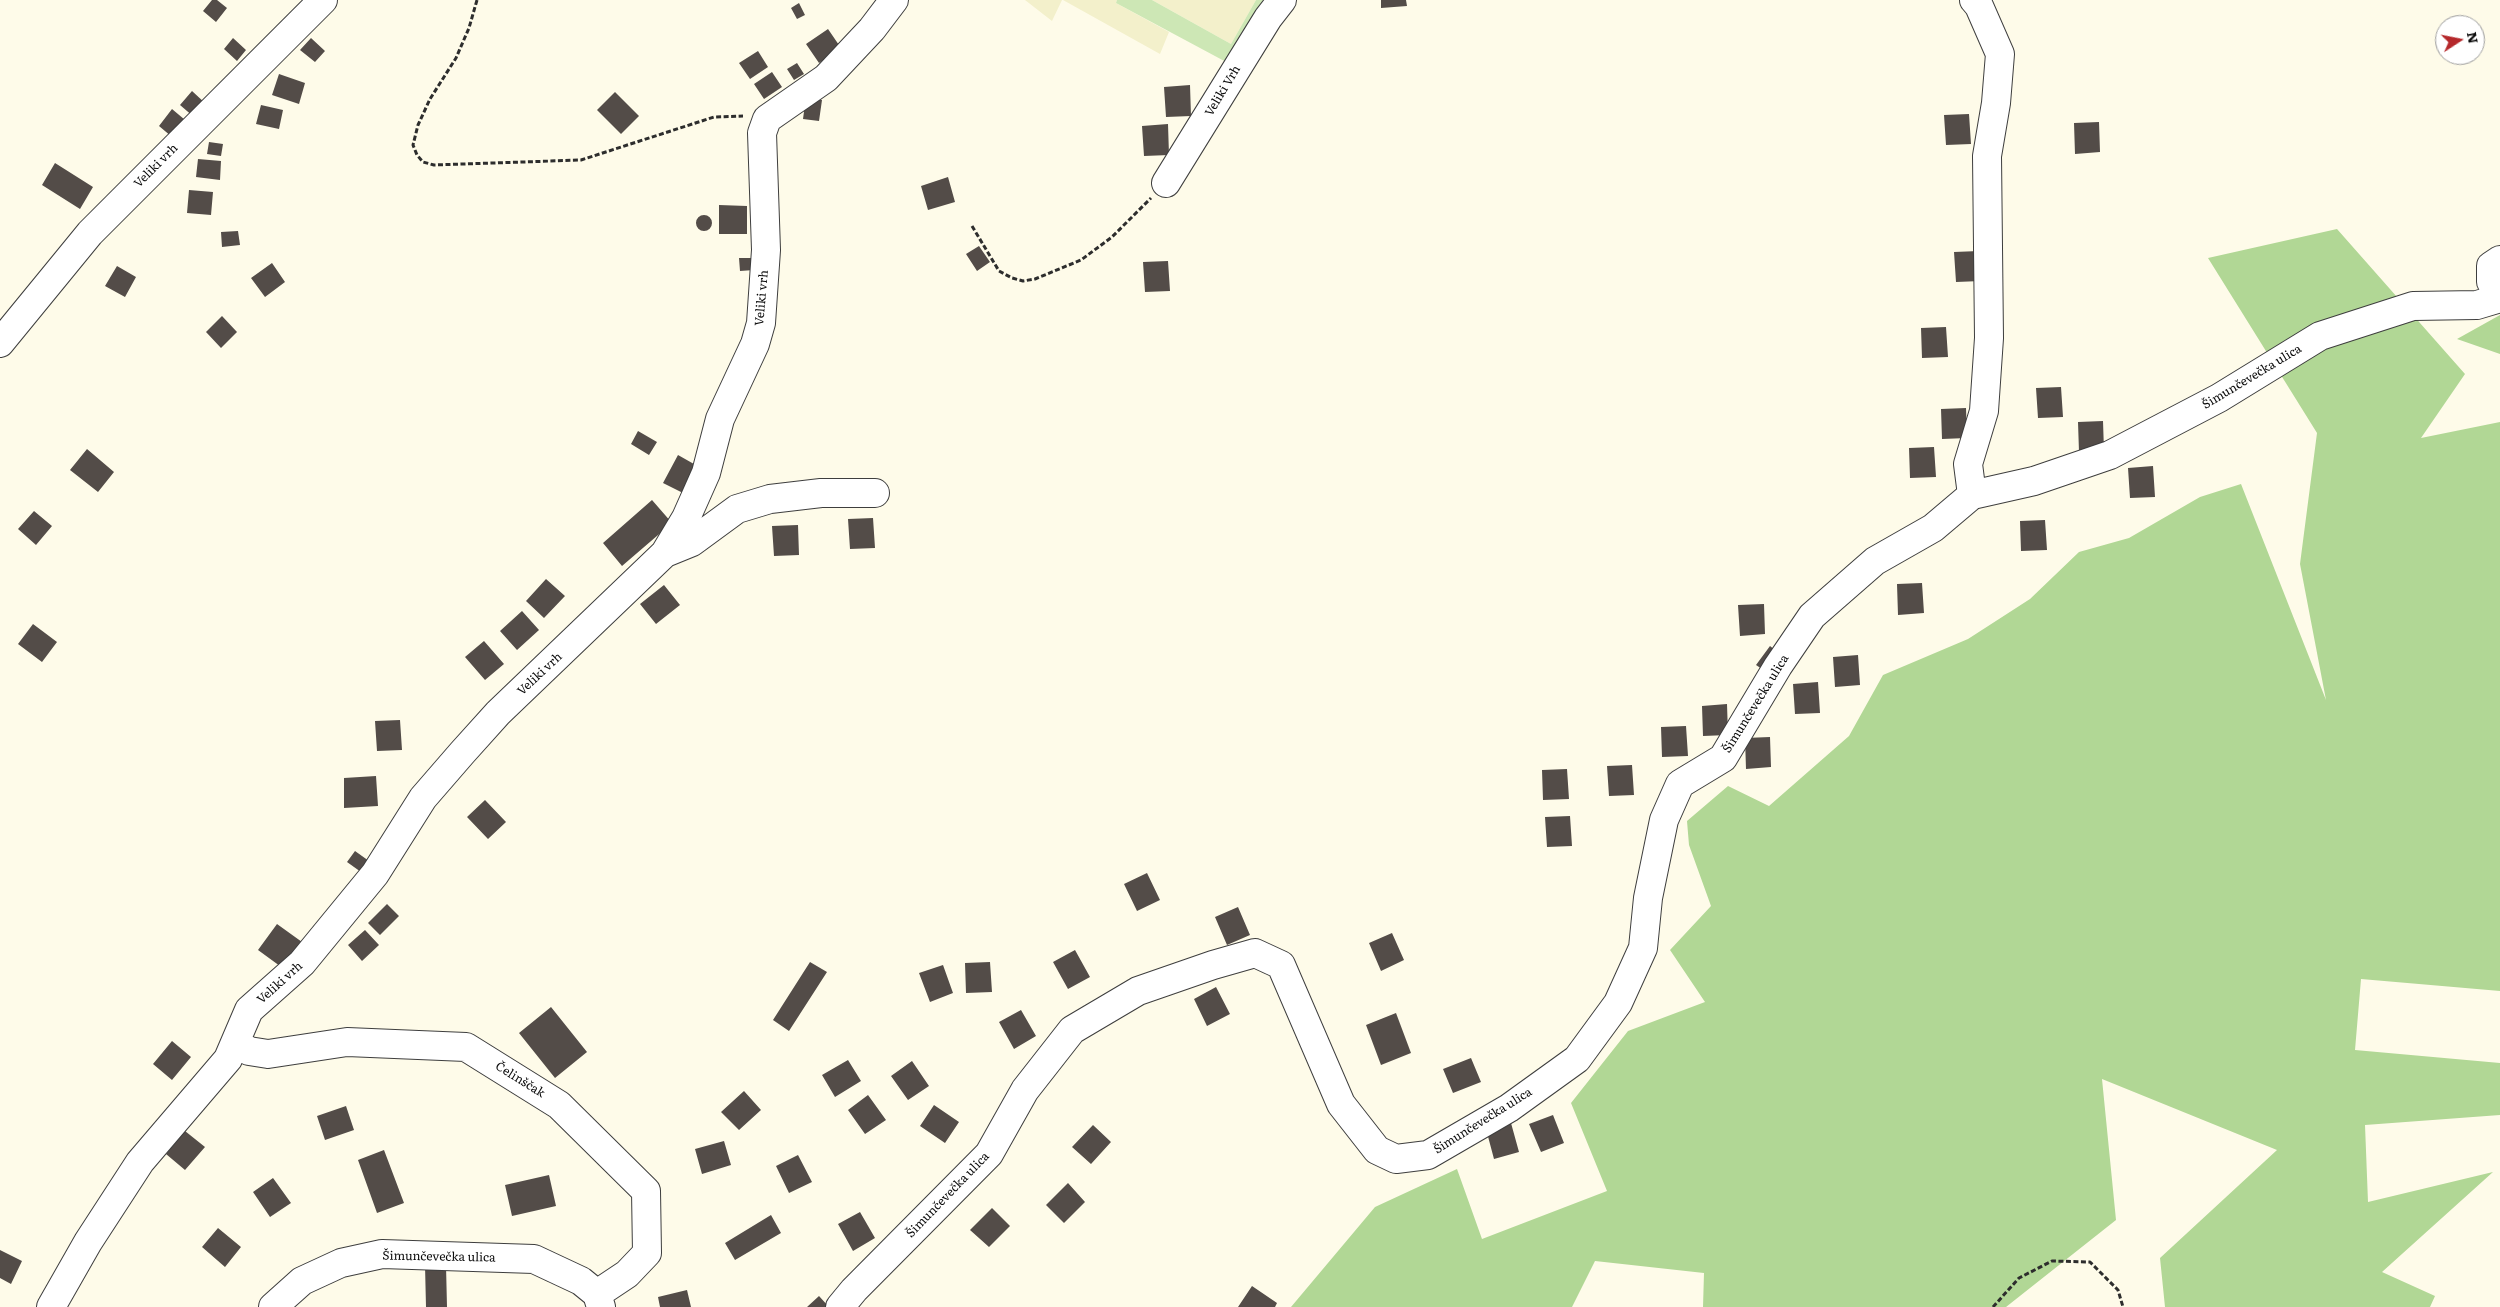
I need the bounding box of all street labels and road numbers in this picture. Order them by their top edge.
street label: Veliki Vrh [1202,63,1244,119]
street label: Veliki vrh [131,141,181,191]
street label: Veliki vrh [752,270,772,326]
street label: Šimunčevečka ulica [2200,342,2304,412]
street label: Veliki vrh [515,650,565,698]
street label: Šimunčevečka ulica [1720,652,1792,756]
street label: Veliki vrh [254,959,306,1007]
street label: Čelinščak [493,1059,547,1101]
street label: Šimunčevečka ulica [1431,1085,1535,1157]
street label: Šimunčevečka ulica [904,1149,992,1241]
street label: Šimunčevečka ulica [382,1249,496,1265]

